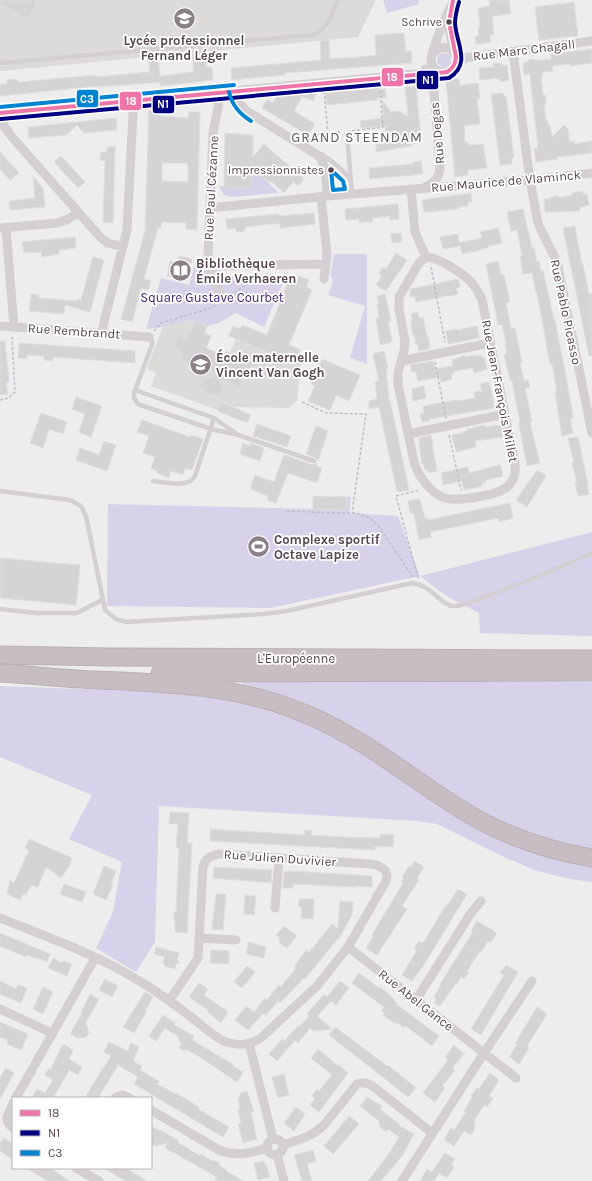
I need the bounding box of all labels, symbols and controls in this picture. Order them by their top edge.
school or university icon: Lycée professionnel Fernand Léger [171,5,197,31]
place label: Schrive [401,15,442,29]
marker: Schrive [444,17,454,27]
place label: Lycée professionnel Fernand Léger [124,33,244,63]
street label: Rue Marc Chagall [472,36,576,64]
line badge: 18 [381,67,404,87]
line badge: N1 [416,70,439,90]
text: 18 [386,71,398,84]
text: N1 [422,74,434,87]
line badge: C3 [76,89,99,108]
line badge: 18 [119,91,142,111]
text: C3 [80,93,94,106]
text: 18 [125,95,137,108]
line badge: N1 [152,95,175,114]
text: N1 [157,98,169,111]
street label: Rue Degas [427,101,447,165]
district label: GRAND STEENDAM [291,129,423,146]
street label: Rue Paul Cézanne [201,135,221,241]
place label: Impressionnistes [228,163,324,177]
marker: Impressionnistes [326,165,336,175]
street label: Rue Maurice de Vlaminck [431,167,581,195]
place label: Bibliothèque Émile Verhaeren [196,256,296,286]
library icon: Bibliothèque Émile Verhaeren [168,257,194,283]
street label: Rue Pablo Picasso [548,258,584,366]
park label: Square Gustave Courbet [140,290,284,306]
street label: Rue Jean-François Millet [479,318,521,464]
street label: Rue Rembrandt [27,320,121,342]
place label: École maternelle Vincent Van Gogh [216,348,325,380]
school or university icon: École maternelle Vincent Van Gogh [188,351,214,377]
place label: Complexe sportif Octave Lapize [274,532,380,562]
sports icon: Complexe sportif Octave Lapize [245,533,271,559]
street label: L'Européenne [257,651,335,666]
street label: Rue Julien Duvivier [223,847,337,869]
street label: Rue Abel Gance [376,966,457,1034]
legend [12,1097,152,1169]
text: 18 [48,1106,59,1120]
text: N1 [48,1126,60,1140]
text: C3 [48,1146,62,1160]

